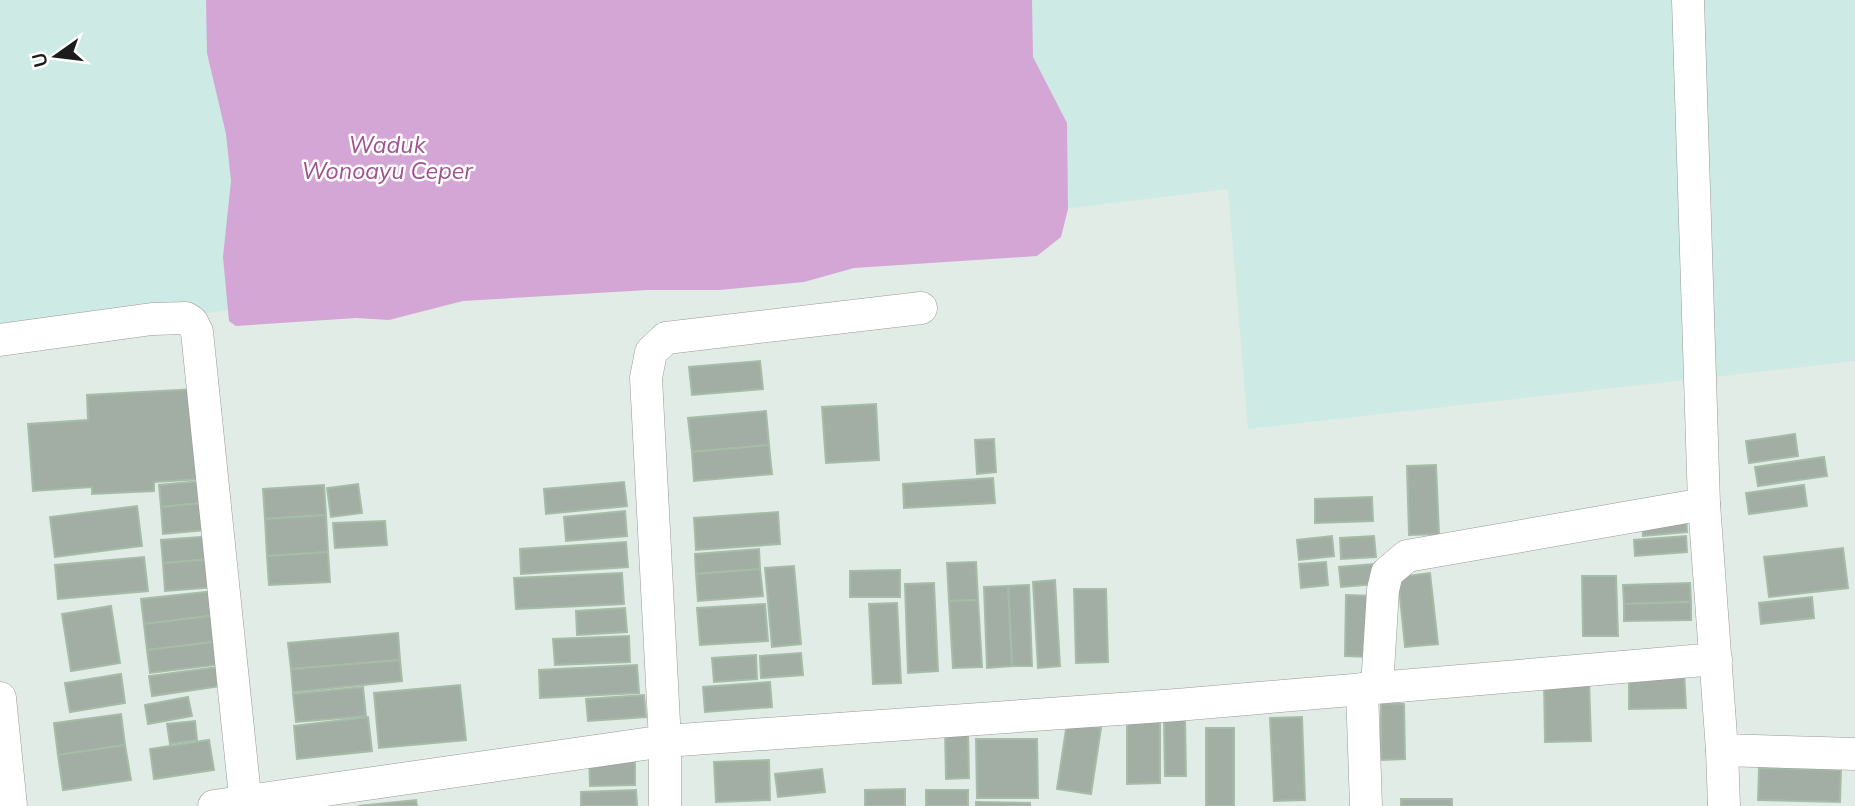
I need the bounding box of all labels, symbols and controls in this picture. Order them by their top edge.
north arrow [21,21,91,91]
text: U [26,50,53,70]
water label: Waduk Wonoayu Ceper [301,130,474,185]

